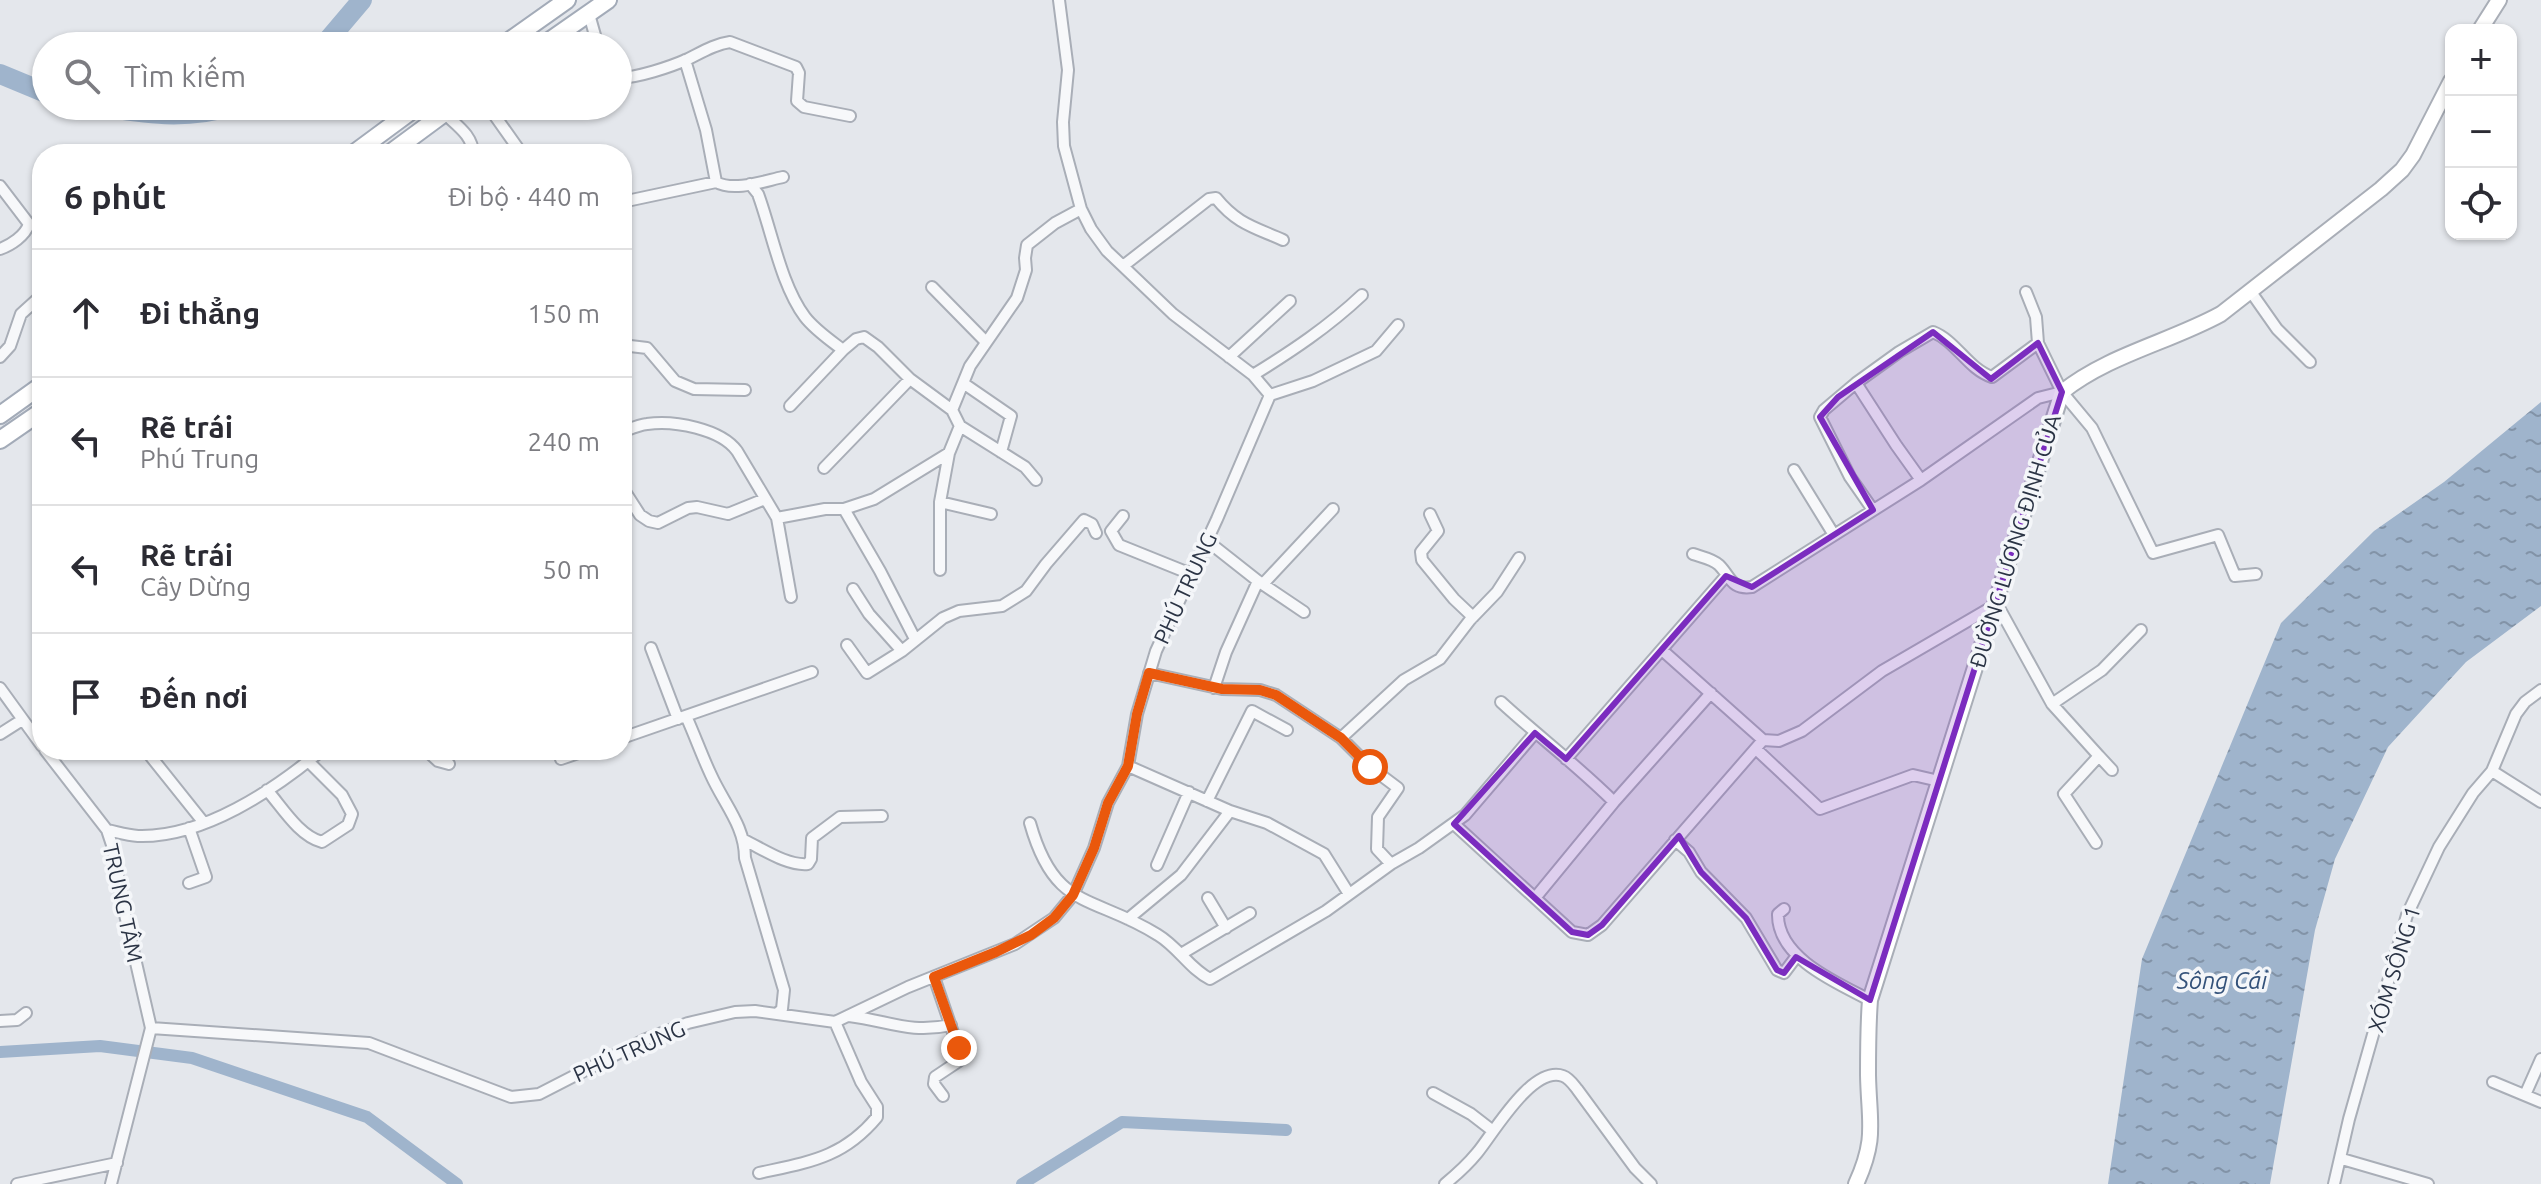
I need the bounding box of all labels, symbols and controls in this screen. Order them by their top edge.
map controls [2445,24,2517,240]
button: + [2445,24,2517,96]
search box [32,32,632,120]
icon: search [60,54,104,98]
text: Tìm kiếm [124,59,246,93]
button: − [2445,96,2517,168]
button: locate [2445,168,2517,240]
text: 6 phút [64,177,166,215]
text: Đi bộ · 440 m [448,182,600,211]
icon: ahead [64,291,108,335]
text: Đi thẳng [140,296,260,330]
text: 150 m [528,299,600,328]
text: Rẽ trái [140,410,233,444]
street label: ĐƯỜNG LƯƠNG ĐỊNH CỦA [1963,410,2065,671]
icon: left [64,419,108,463]
text: 240 m [528,427,600,456]
text: Phú Trung [140,444,259,473]
street label: PHÚ TRUNG [1147,528,1221,647]
text: Rẽ trái [140,538,233,572]
icon: left [64,547,108,591]
text: 50 m [542,555,600,584]
text: Cây Dừng [140,572,251,601]
icon: arrive [64,675,108,719]
text: Đến nơi [140,680,248,714]
route start [1352,749,1388,785]
street label: TRUNG TÂM [99,841,149,965]
street label: XÓM SÔNG 1 [2361,902,2425,1035]
water label: Sông Cái [2176,967,2268,994]
street label: PHÚ TRUNG [569,1014,689,1086]
route end [941,1030,977,1066]

